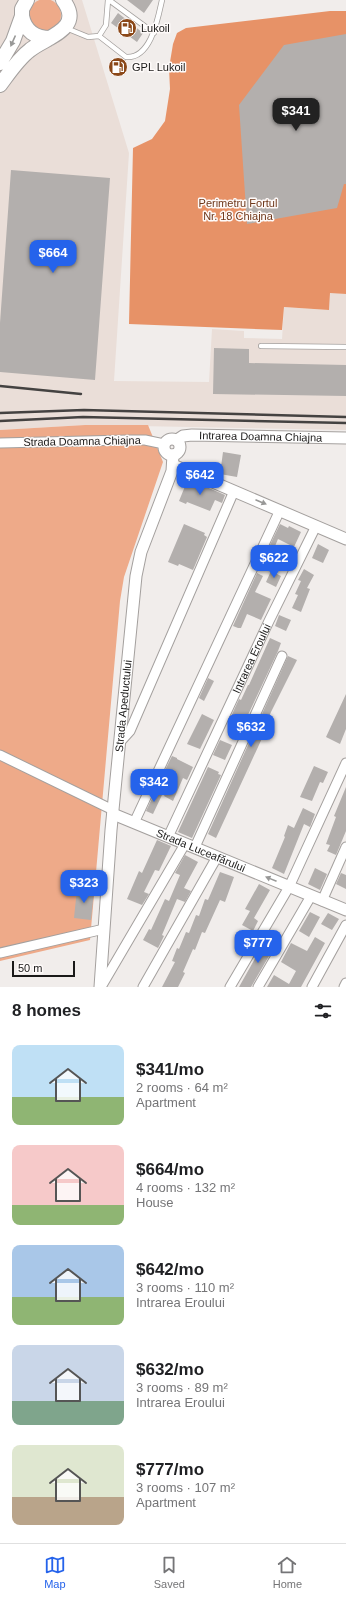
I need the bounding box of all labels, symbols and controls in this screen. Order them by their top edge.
fuel station icon: Lukoil [116,17,138,39]
place label: Lukoil [141,22,170,34]
one-way arrow [10,35,16,46]
fuel station icon: GPL Lukoil [107,56,129,78]
place label: GPL Lukoil [132,61,185,73]
pin: $341 [272,98,320,132]
text: $341 [282,103,310,118]
park label: Perimetru Fortul Nr. 18 Chiajna [199,197,277,222]
pin: $664 [29,240,77,274]
text: $664 [39,245,67,260]
street label: Intrarea Doamna Chiajna [199,429,323,444]
street label: Strada Doamna Chiajna [23,434,142,448]
pin: $642 [176,462,224,496]
text: $642 [186,467,214,482]
one-way arrow [255,500,267,506]
pin: $622 [250,545,298,579]
text: $622 [260,550,288,565]
street label: Intrarea Eroului [230,622,273,695]
street label: Strada Apeductului [113,659,134,753]
pin: $632 [227,714,275,748]
text: $632 [237,719,265,734]
pin: $342 [130,769,178,803]
text: $342 [140,774,168,789]
street label: Strada Luceafărului [154,826,247,874]
pin: $323 [60,870,108,904]
text: $323 [70,875,98,890]
one-way arrow [265,876,277,882]
pin: $777 [234,930,282,964]
text: $777 [244,935,272,950]
scale bar [12,959,75,978]
text: 50 m [18,962,42,974]
icon: filters [312,1000,334,1022]
text: 8 homes [12,1001,81,1020]
text: $341/mo [136,1060,204,1079]
icon: home [44,1061,92,1109]
text: 2 rooms · 64 m² [136,1080,228,1095]
text: Apartment [136,1095,196,1110]
text: $664/mo [136,1160,204,1179]
icon: home [44,1161,92,1209]
text: 4 rooms · 132 m² [136,1180,235,1195]
text: House [136,1195,174,1210]
text: $642/mo [136,1260,204,1279]
icon: home [44,1261,92,1309]
text: 3 rooms · 110 m² [136,1280,234,1295]
text: Intrarea Eroului [136,1295,225,1310]
text: $632/mo [136,1360,204,1379]
icon: home [44,1361,92,1409]
text: 3 rooms · 89 m² [136,1380,228,1395]
text: Intrarea Eroului [136,1395,225,1410]
text: $777/mo [136,1460,204,1479]
icon: home [44,1461,92,1509]
text: 3 rooms · 107 m² [136,1480,235,1495]
text: Apartment [136,1495,196,1510]
tab: Map [44,1554,66,1590]
tab: Saved [154,1554,185,1590]
tab: Home [273,1554,302,1590]

